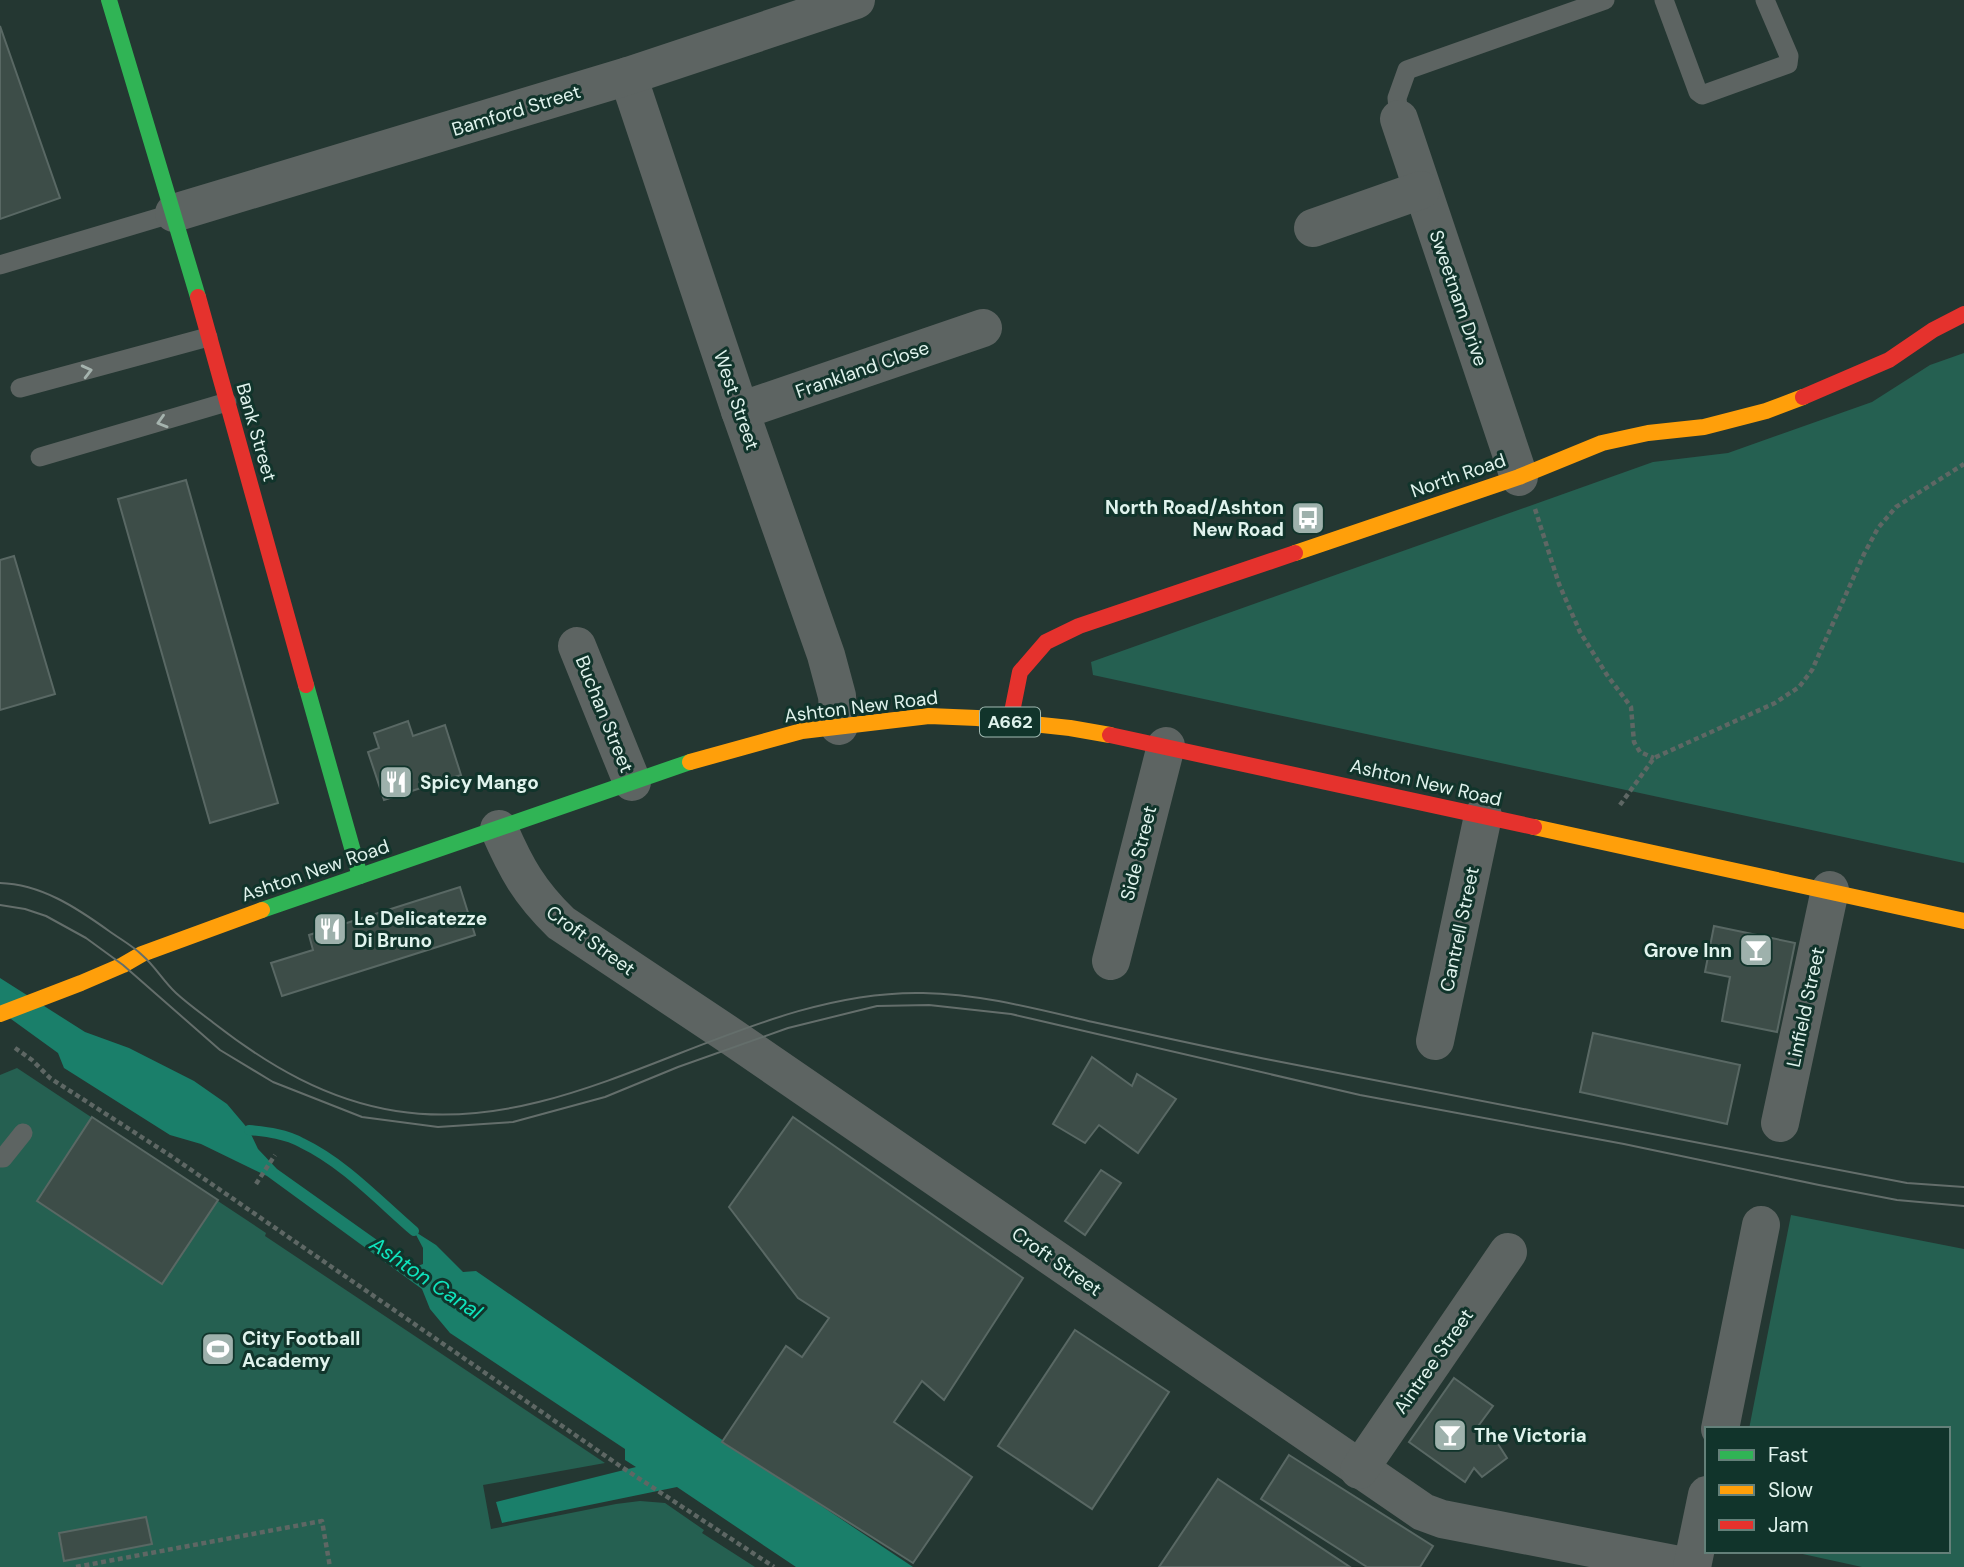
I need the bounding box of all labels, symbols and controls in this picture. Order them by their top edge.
street label: Bamford Street [449,79,584,142]
street label: Sweetnam Drive [1424,227,1493,369]
street label: Frankland Close [792,335,932,404]
street label: West Street [708,347,765,453]
one-way arrow [80,365,92,379]
street label: Bank Street [231,380,282,484]
one-way arrow [156,413,168,428]
street label: North Road [1407,448,1509,503]
place label: North Road/Ashton New Road [1105,495,1284,542]
bus stop icon: North Road/Ashton New Road [1289,499,1327,537]
street label: Buchan Street [570,652,639,776]
street label: Ashton New Road [783,685,939,728]
road number: A662 [980,708,1040,736]
street label: Ashton New Road [1348,753,1504,812]
restaurant icon: Spicy Mango [377,763,415,801]
place label: Spicy Mango [420,770,539,795]
street label: Side Street [1115,803,1162,903]
street label: Ashton New Road [238,833,392,907]
street label: Cantrell Street [1434,864,1485,994]
street label: Croft Street [541,900,640,981]
place label: Le Delicatezze Di Bruno [354,906,487,953]
restaurant icon: Le Delicatezze Di Bruno [311,910,349,948]
bar icon: Grove Inn [1737,931,1775,969]
place label: Grove Inn [1644,938,1732,963]
street label: Linfield Street [1781,945,1830,1069]
street label: Croft Street [1007,1221,1107,1302]
water label: Ashton Canal [364,1230,488,1326]
street label: Aintree Street [1388,1304,1479,1419]
place label: City Football Academy [242,1326,360,1373]
sports icon: City Football Academy [199,1330,237,1368]
bar icon: The Victoria [1431,1416,1469,1454]
place label: The Victoria [1474,1423,1587,1448]
legend [1705,1427,1950,1553]
text: Fast [1768,1441,1808,1469]
text: Slow [1768,1476,1813,1504]
text: Jam [1768,1511,1809,1539]

